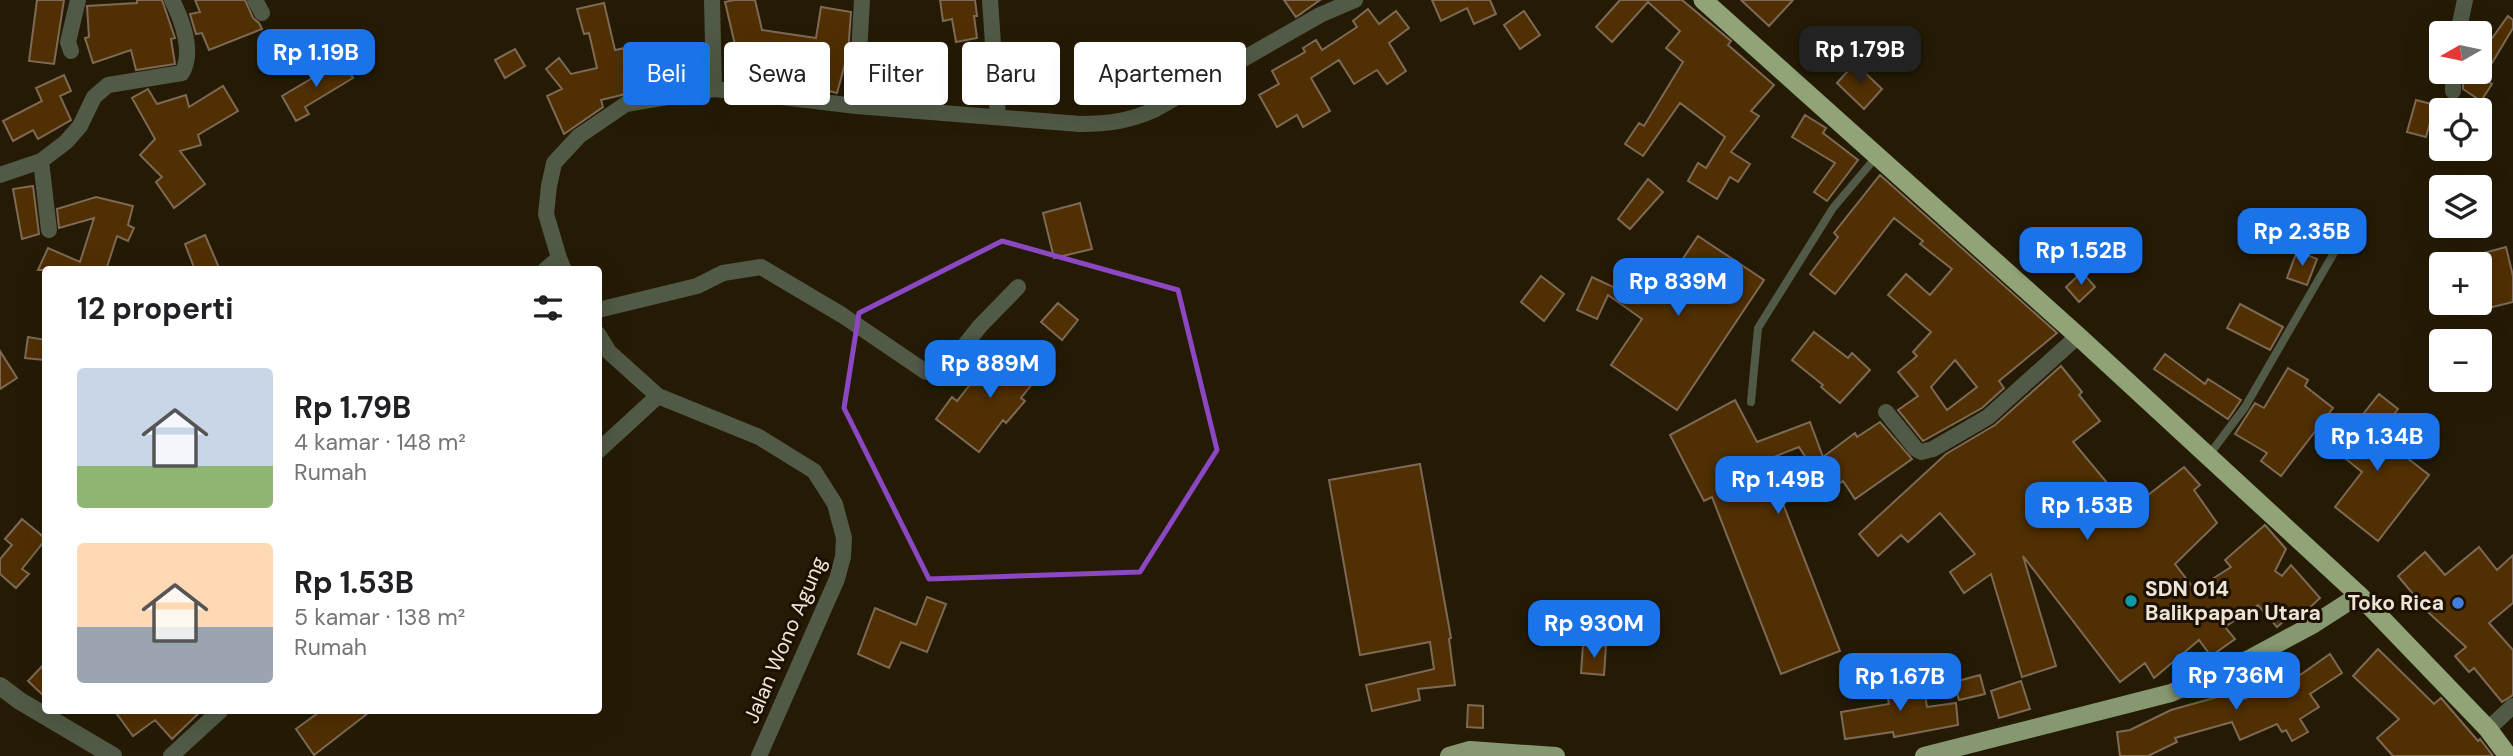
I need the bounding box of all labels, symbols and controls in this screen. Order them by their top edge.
north arrow [2429,21,2492,84]
map controls [2429,21,2492,392]
pin: Rp 1.79B [1788,27,1932,86]
pin: Rp 1.19B [244,29,388,89]
text: Rp 1.79B [1815,34,1905,64]
text: Rp 1.19B [273,37,359,67]
chip: Beli [623,42,710,105]
chip: Sewa [724,42,830,105]
chip: Filter [844,42,948,105]
chip: Baru [962,42,1060,105]
chip: Apartemen [1074,42,1246,105]
button: locate [2429,98,2492,161]
button: layers [2429,175,2492,238]
pin: Rp 2.35B [2230,208,2374,268]
text: Rp 2.35B [2254,216,2350,246]
pin: Rp 1.52B [2009,228,2153,287]
text: Rp 1.52B [2035,235,2127,265]
button: + [2429,252,2492,315]
pin: Rp 839M [1613,258,1743,318]
text: Rp 839M [1629,266,1727,296]
text: 12 properti [77,289,233,328]
icon: filters [529,289,567,327]
button: − [2429,329,2492,392]
pin: Rp 889M [925,340,1055,400]
text: Rp 889M [941,348,1039,378]
text: Rp 1.79B [294,388,411,427]
icon: home [133,396,217,480]
pin: Rp 1.34B [2305,414,2449,473]
text: Rp 1.34B [2331,421,2423,451]
text: 4 kamar · 148 m² [294,427,466,457]
pin: Rp 1.49B [1706,456,1850,516]
text: Rumah [294,457,367,487]
text: Rp 1.49B [1731,464,1825,494]
pin: Rp 1.53B [2015,482,2159,542]
text: Rp 1.53B [2041,490,2133,520]
street label: Jalan Wono Agung [737,552,833,728]
text: Rp 1.53B [294,563,414,602]
icon: home [133,571,217,655]
place label: SDN 014 Balikpapan Utara [2145,575,2321,627]
place label: Toko Rica [2347,589,2444,617]
marker: SDN 014 Balikpapan Utara [2123,593,2139,609]
marker: Toko Rica [2450,595,2466,611]
pin: Rp 930M [1529,600,1659,660]
text: 5 kamar · 138 m² [294,602,465,632]
text: Rp 930M [1544,608,1644,638]
text: Rumah [294,632,367,662]
pin: Rp 736M [2171,652,2301,712]
pin: Rp 1.67B [1828,654,1972,713]
text: Rp 736M [2188,660,2284,690]
text: Rp 1.67B [1855,661,1945,691]

